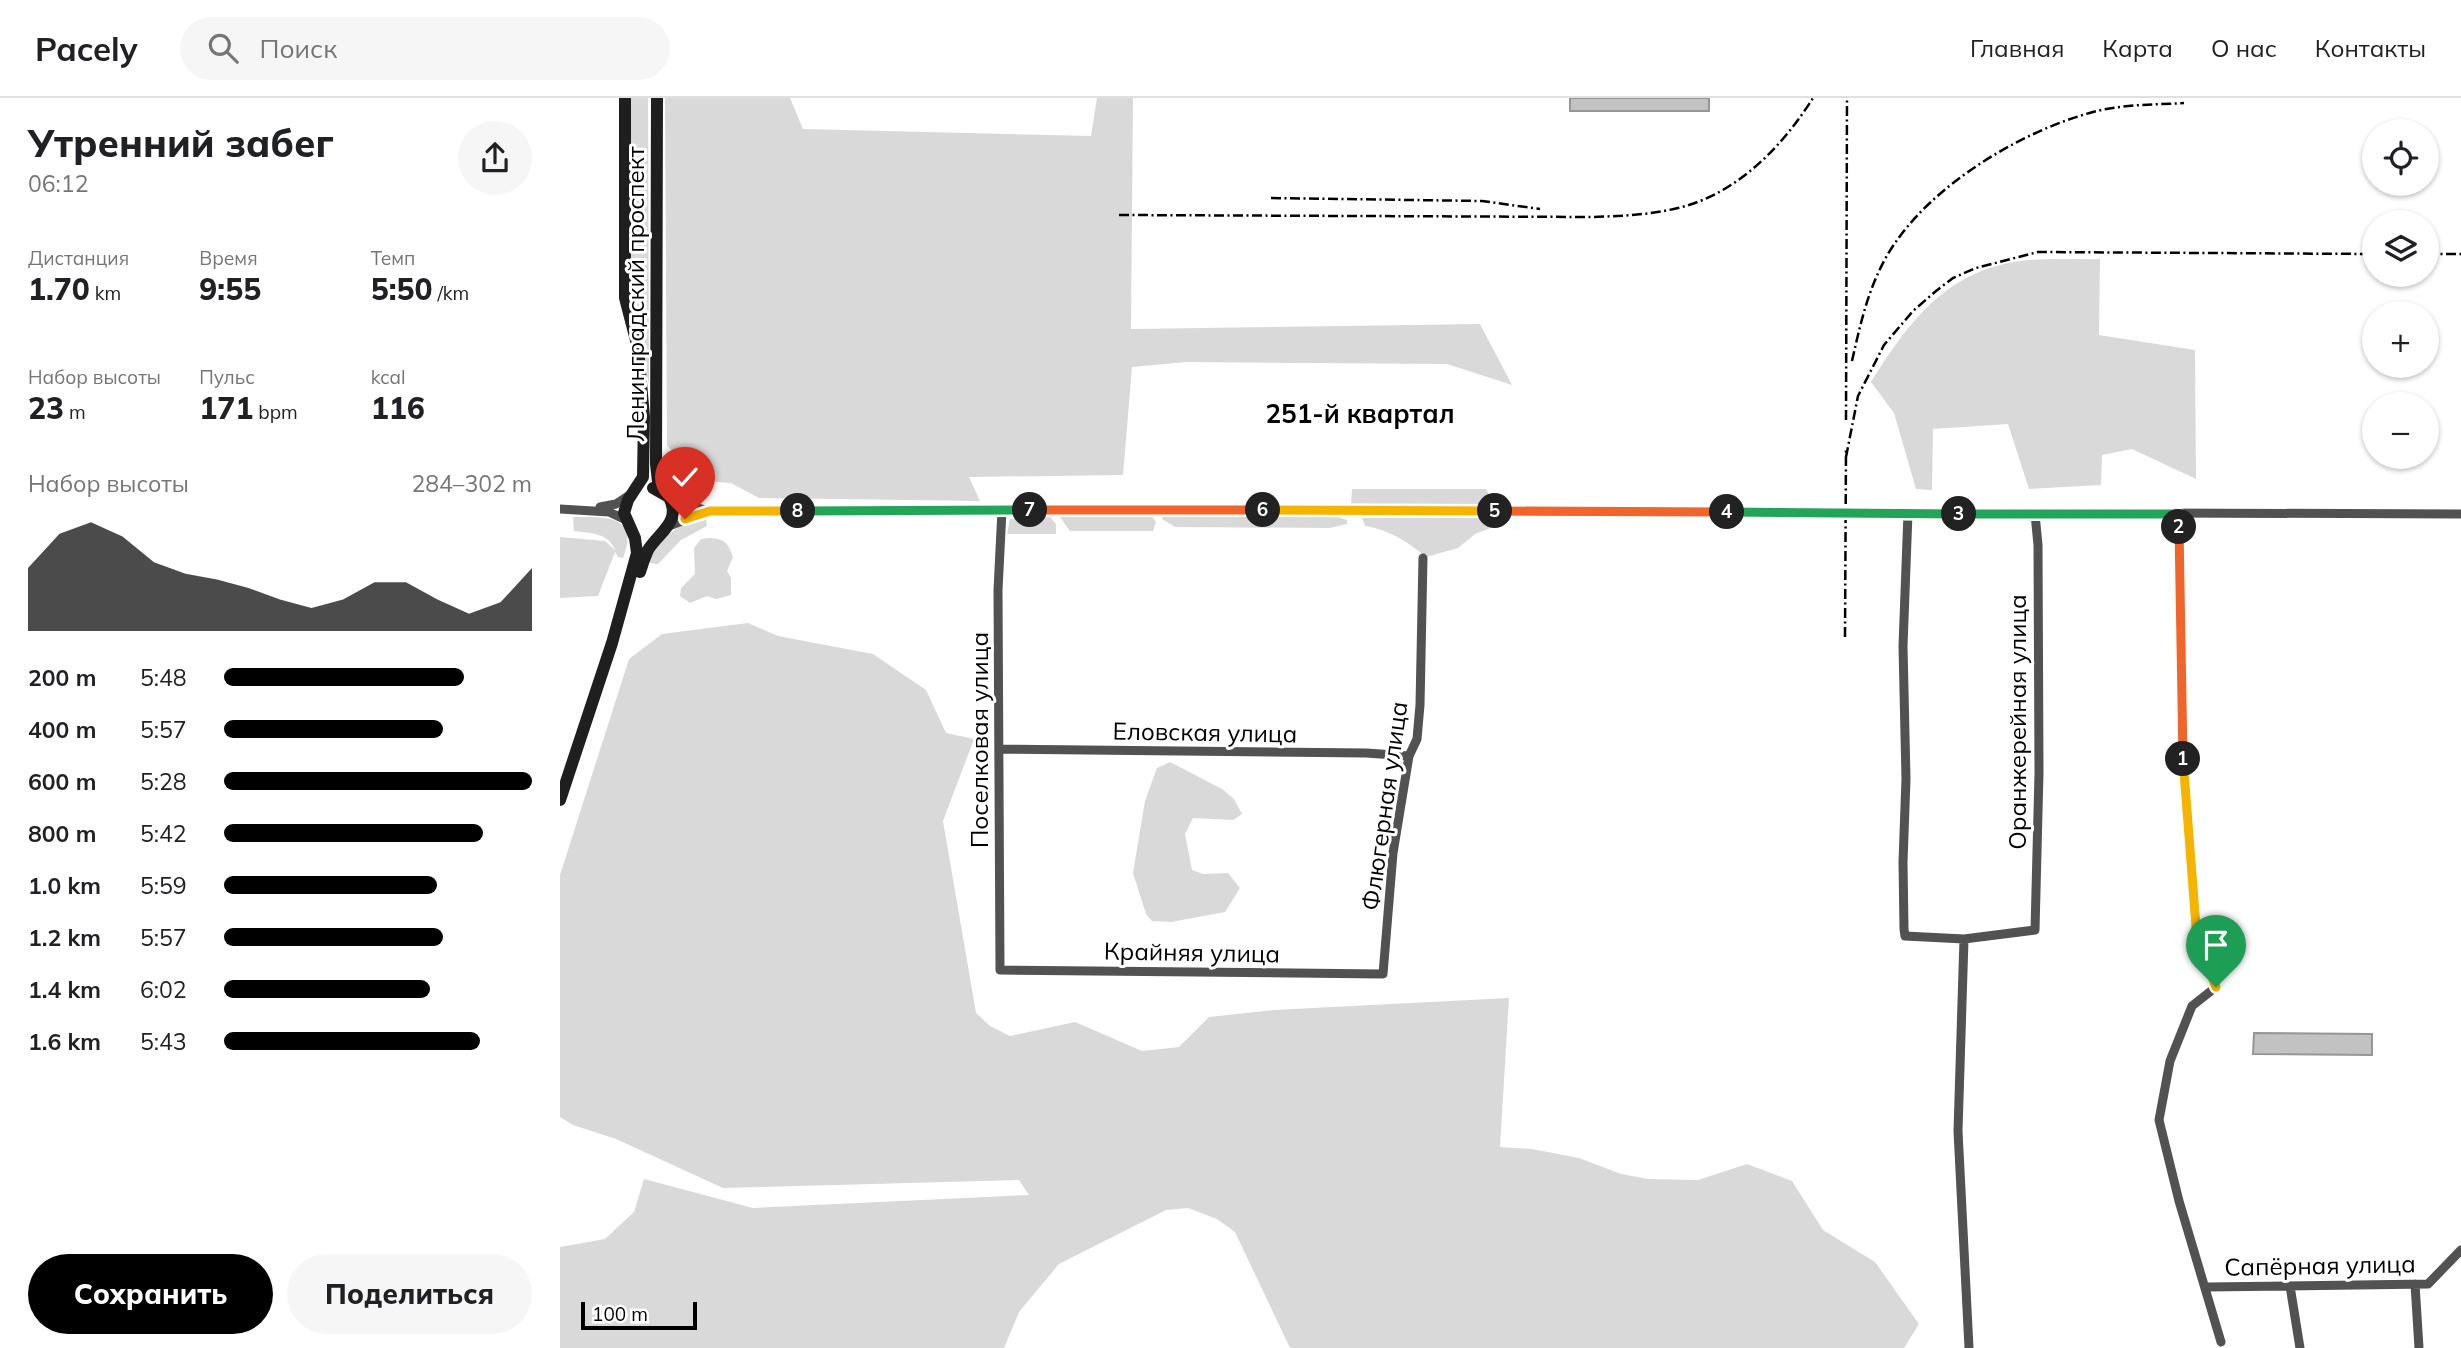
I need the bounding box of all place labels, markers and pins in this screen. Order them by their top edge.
pin [655,447,715,519]
pin: 7 [1012,492,1048,528]
pin: 6 [1246,492,1280,528]
pin: 8 [780,494,816,528]
pin: 5 [1478,494,1513,528]
pin: 4 [1710,494,1744,530]
pin: 3 [1942,496,1976,532]
pin: 2 [2162,510,2196,544]
pin: 1 [2166,742,2200,776]
pin [2186,915,2246,987]

